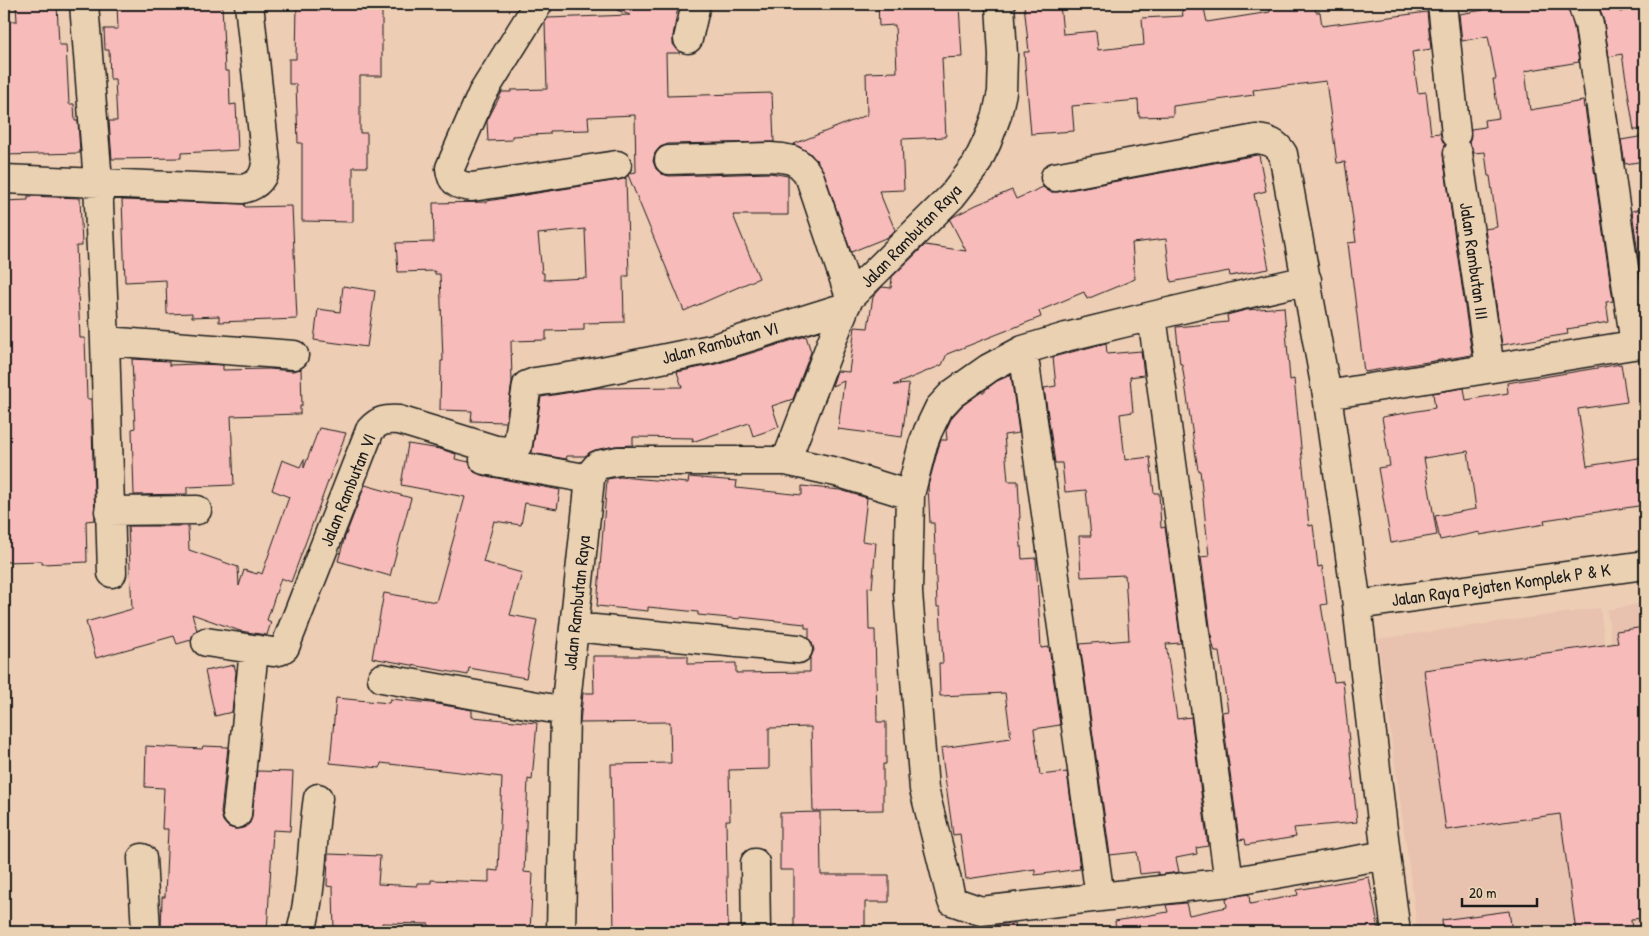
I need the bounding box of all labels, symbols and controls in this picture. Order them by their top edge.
street label: Jalan Rambutan Raya [855,178,967,293]
street label: Jalan Rambutan III [1454,201,1495,321]
street label: Jalan Rambutan VI [659,315,781,370]
street label: Jalan Rambutan VI [314,430,382,550]
street label: Jalan Rambutan Raya [557,534,596,672]
street label: Jalan Raya Pejaten Komplek P & K [1390,557,1613,612]
scale bar [1462,876,1536,908]
text: 20 m [1469,882,1496,903]

